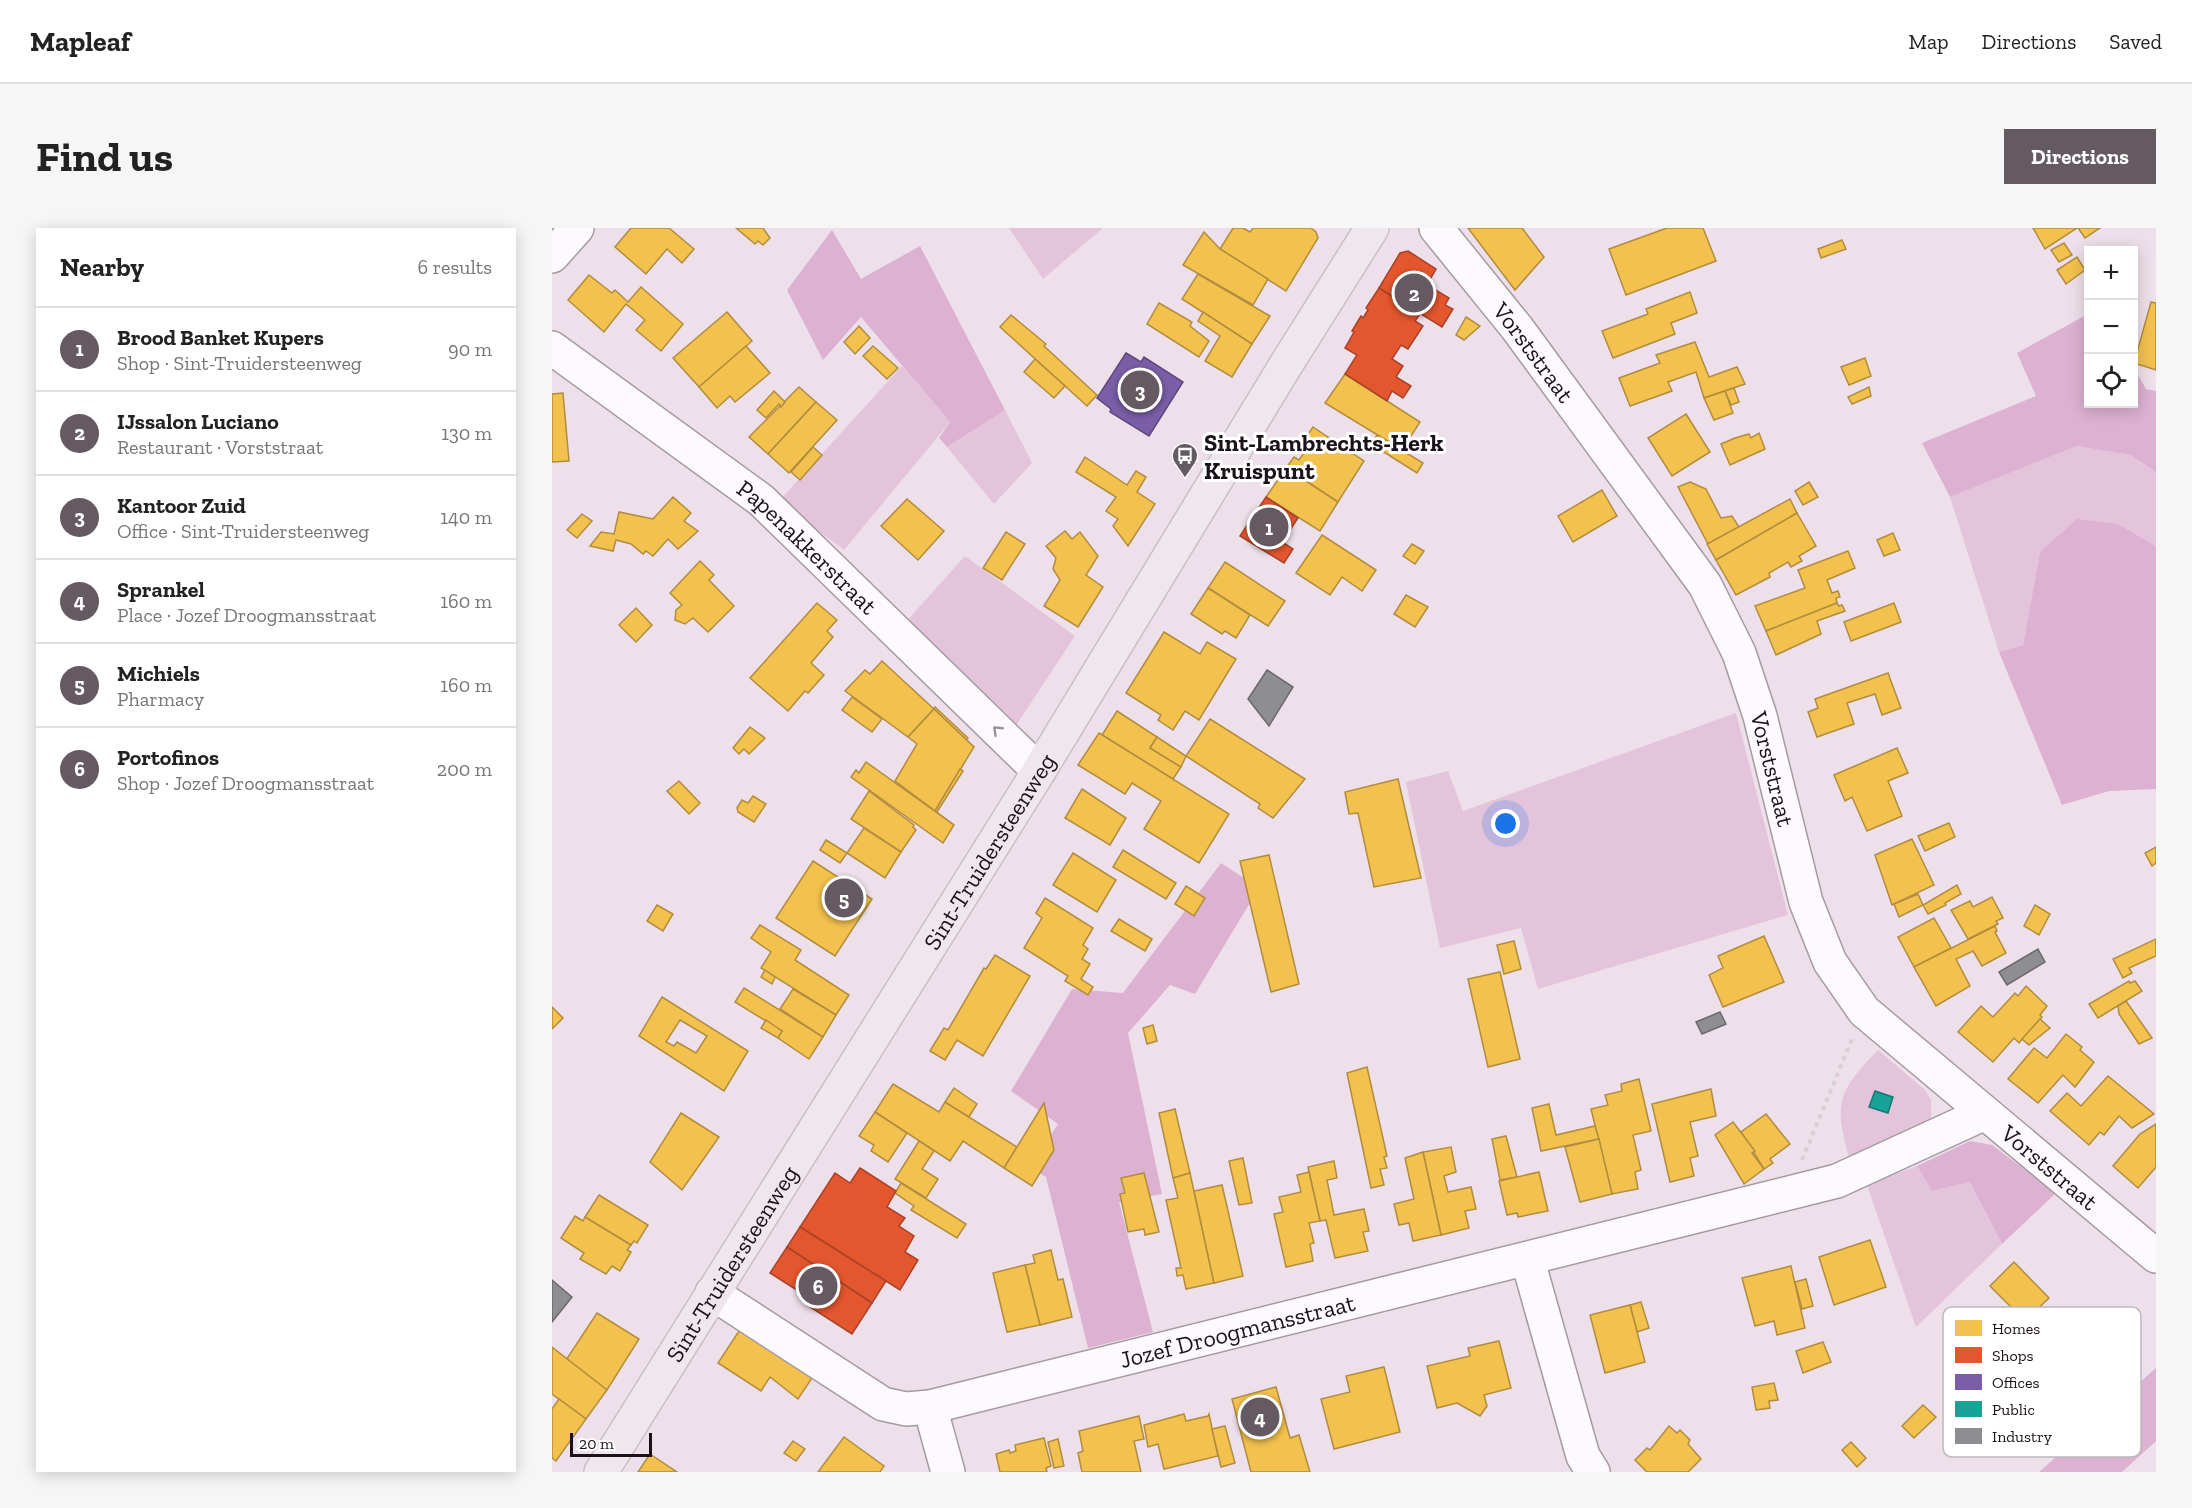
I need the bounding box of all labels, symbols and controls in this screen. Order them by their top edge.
text: Mapleaf [30,25,130,58]
text: Map [1909,29,1949,54]
text: Directions [1982,29,2076,54]
text: Saved [2109,29,2162,54]
button: Directions [2004,129,2156,184]
text: Find us [36,131,173,182]
map controls [2084,246,2138,408]
button: + [2084,246,2138,300]
text: Nearby [60,251,144,283]
text: 6 results [418,255,492,279]
pin: 2 [1394,270,1434,316]
street label: Vorststraat [1487,295,1581,408]
button: − [2084,300,2138,354]
text: Brood Banket Kupers [117,324,324,351]
text: 1 [75,337,84,361]
text: 90 m [448,337,492,361]
text: Shop · Sint-Truidersteenweg [117,351,362,375]
button: locate [2084,354,2138,408]
pin: 3 [1120,368,1160,412]
text: IJssalon Luciano [117,408,279,435]
text: 2 [74,421,85,445]
text: 130 m [441,421,492,445]
place label: Sint-Lambrechts-Herk Kruispunt [1204,428,1444,485]
text: Restaurant · Vorststraat [117,435,323,459]
bus stop icon: Sint-Lambrechts-Herk Kruispunt [1170,441,1200,479]
street label: Papenakkerstraat [732,473,884,620]
text: Kantoor Zuid [117,492,246,519]
pin: 1 [1250,504,1288,550]
text: 3 [74,505,85,529]
text: 140 m [440,505,492,529]
text: Office · Sint-Truidersteenweg [117,519,369,543]
text: Sprankel [117,576,205,603]
text: 4 [74,589,85,613]
text: 160 m [440,589,492,613]
text: Place · Jozef Droogmansstraat [117,603,376,627]
text: Michiels [117,660,200,687]
text: 5 [74,673,85,697]
text: 160 m [440,673,492,697]
text: Pharmacy [117,687,204,711]
street label: Vorststraat [1745,707,1801,829]
one-way arrow [994,726,1004,737]
text: Portofinos [117,744,219,771]
street label: Sint-Truidersteenweg [917,748,1061,955]
text: 6 [74,757,85,781]
text: 200 m [437,757,492,781]
text: Shop · Jozef Droogmansstraat [117,771,374,795]
your location [1491,809,1520,838]
pin: 5 [824,876,864,920]
street label: Vorststraat [1995,1117,2104,1216]
street label: Sint-Truidersteenweg [659,1160,804,1367]
pin: 6 [798,1264,838,1308]
street label: Jozef Droogmansstraat [1117,1287,1358,1374]
legend [1943,1307,2141,1457]
text: Homes [1992,1319,2040,1338]
text: Shops [1992,1346,2034,1365]
text: Offices [1992,1373,2039,1392]
pin: 4 [1240,1394,1280,1440]
text: Public [1992,1400,2035,1419]
text: Industry [1992,1427,2053,1446]
scale bar [570,1430,652,1458]
text: 20 m [579,1434,614,1453]

